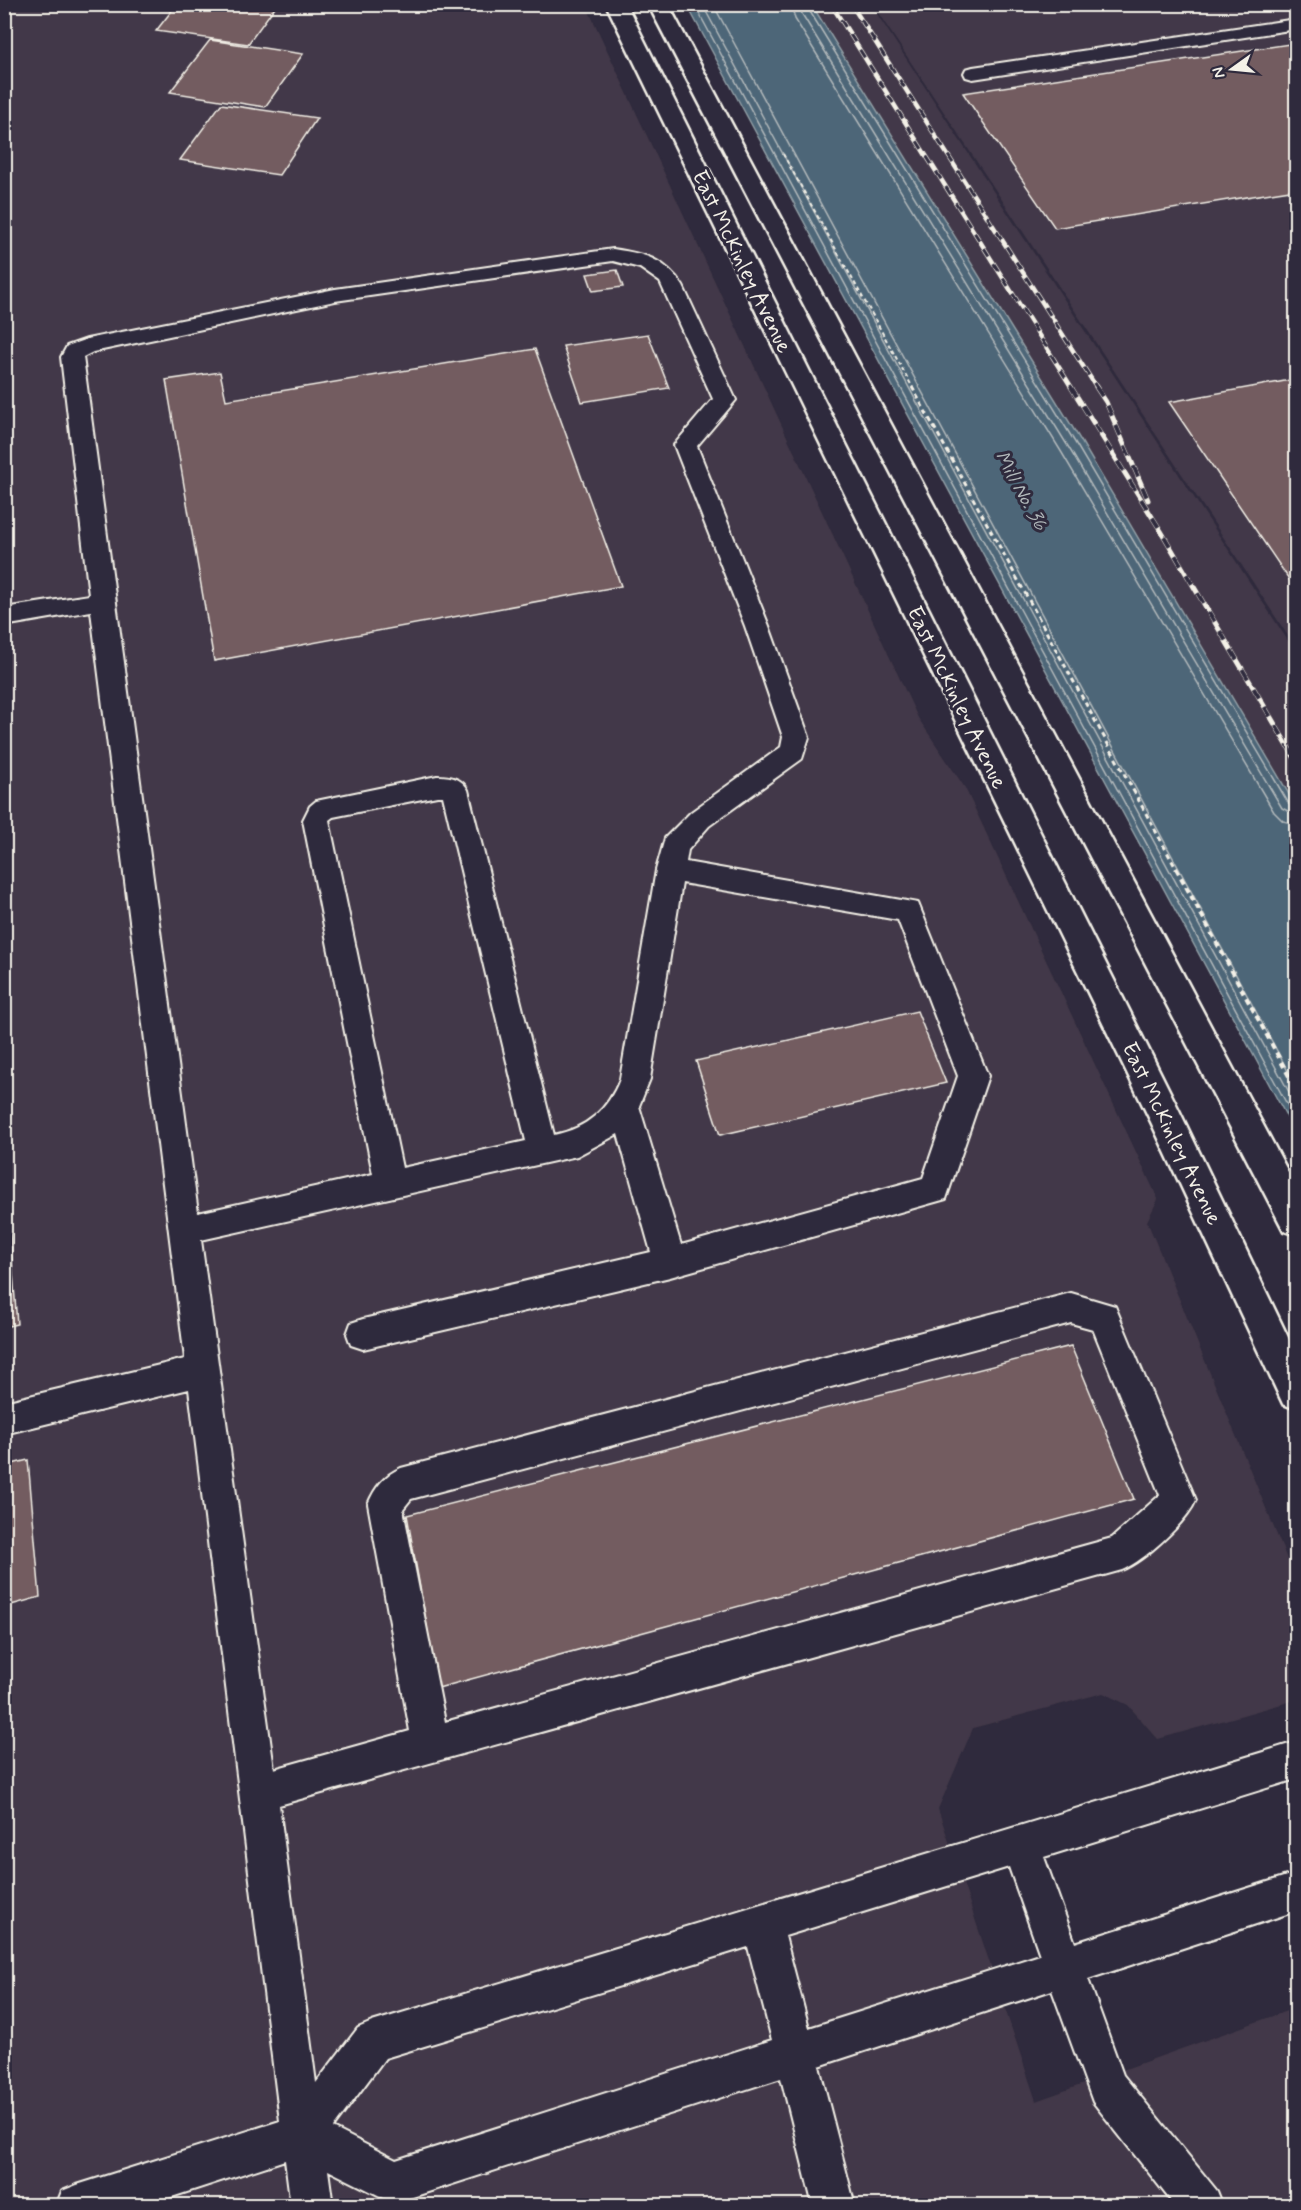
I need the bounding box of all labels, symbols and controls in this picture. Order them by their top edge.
north arrow [1202,39,1262,99]
text: N [1207,65,1230,80]
street label: East McKinley Avenue [685,166,798,358]
water label: Mill No. 36 [988,446,1054,536]
street label: East McKinley Avenue [900,602,1013,794]
street label: East McKinley Avenue [1115,1038,1228,1230]

